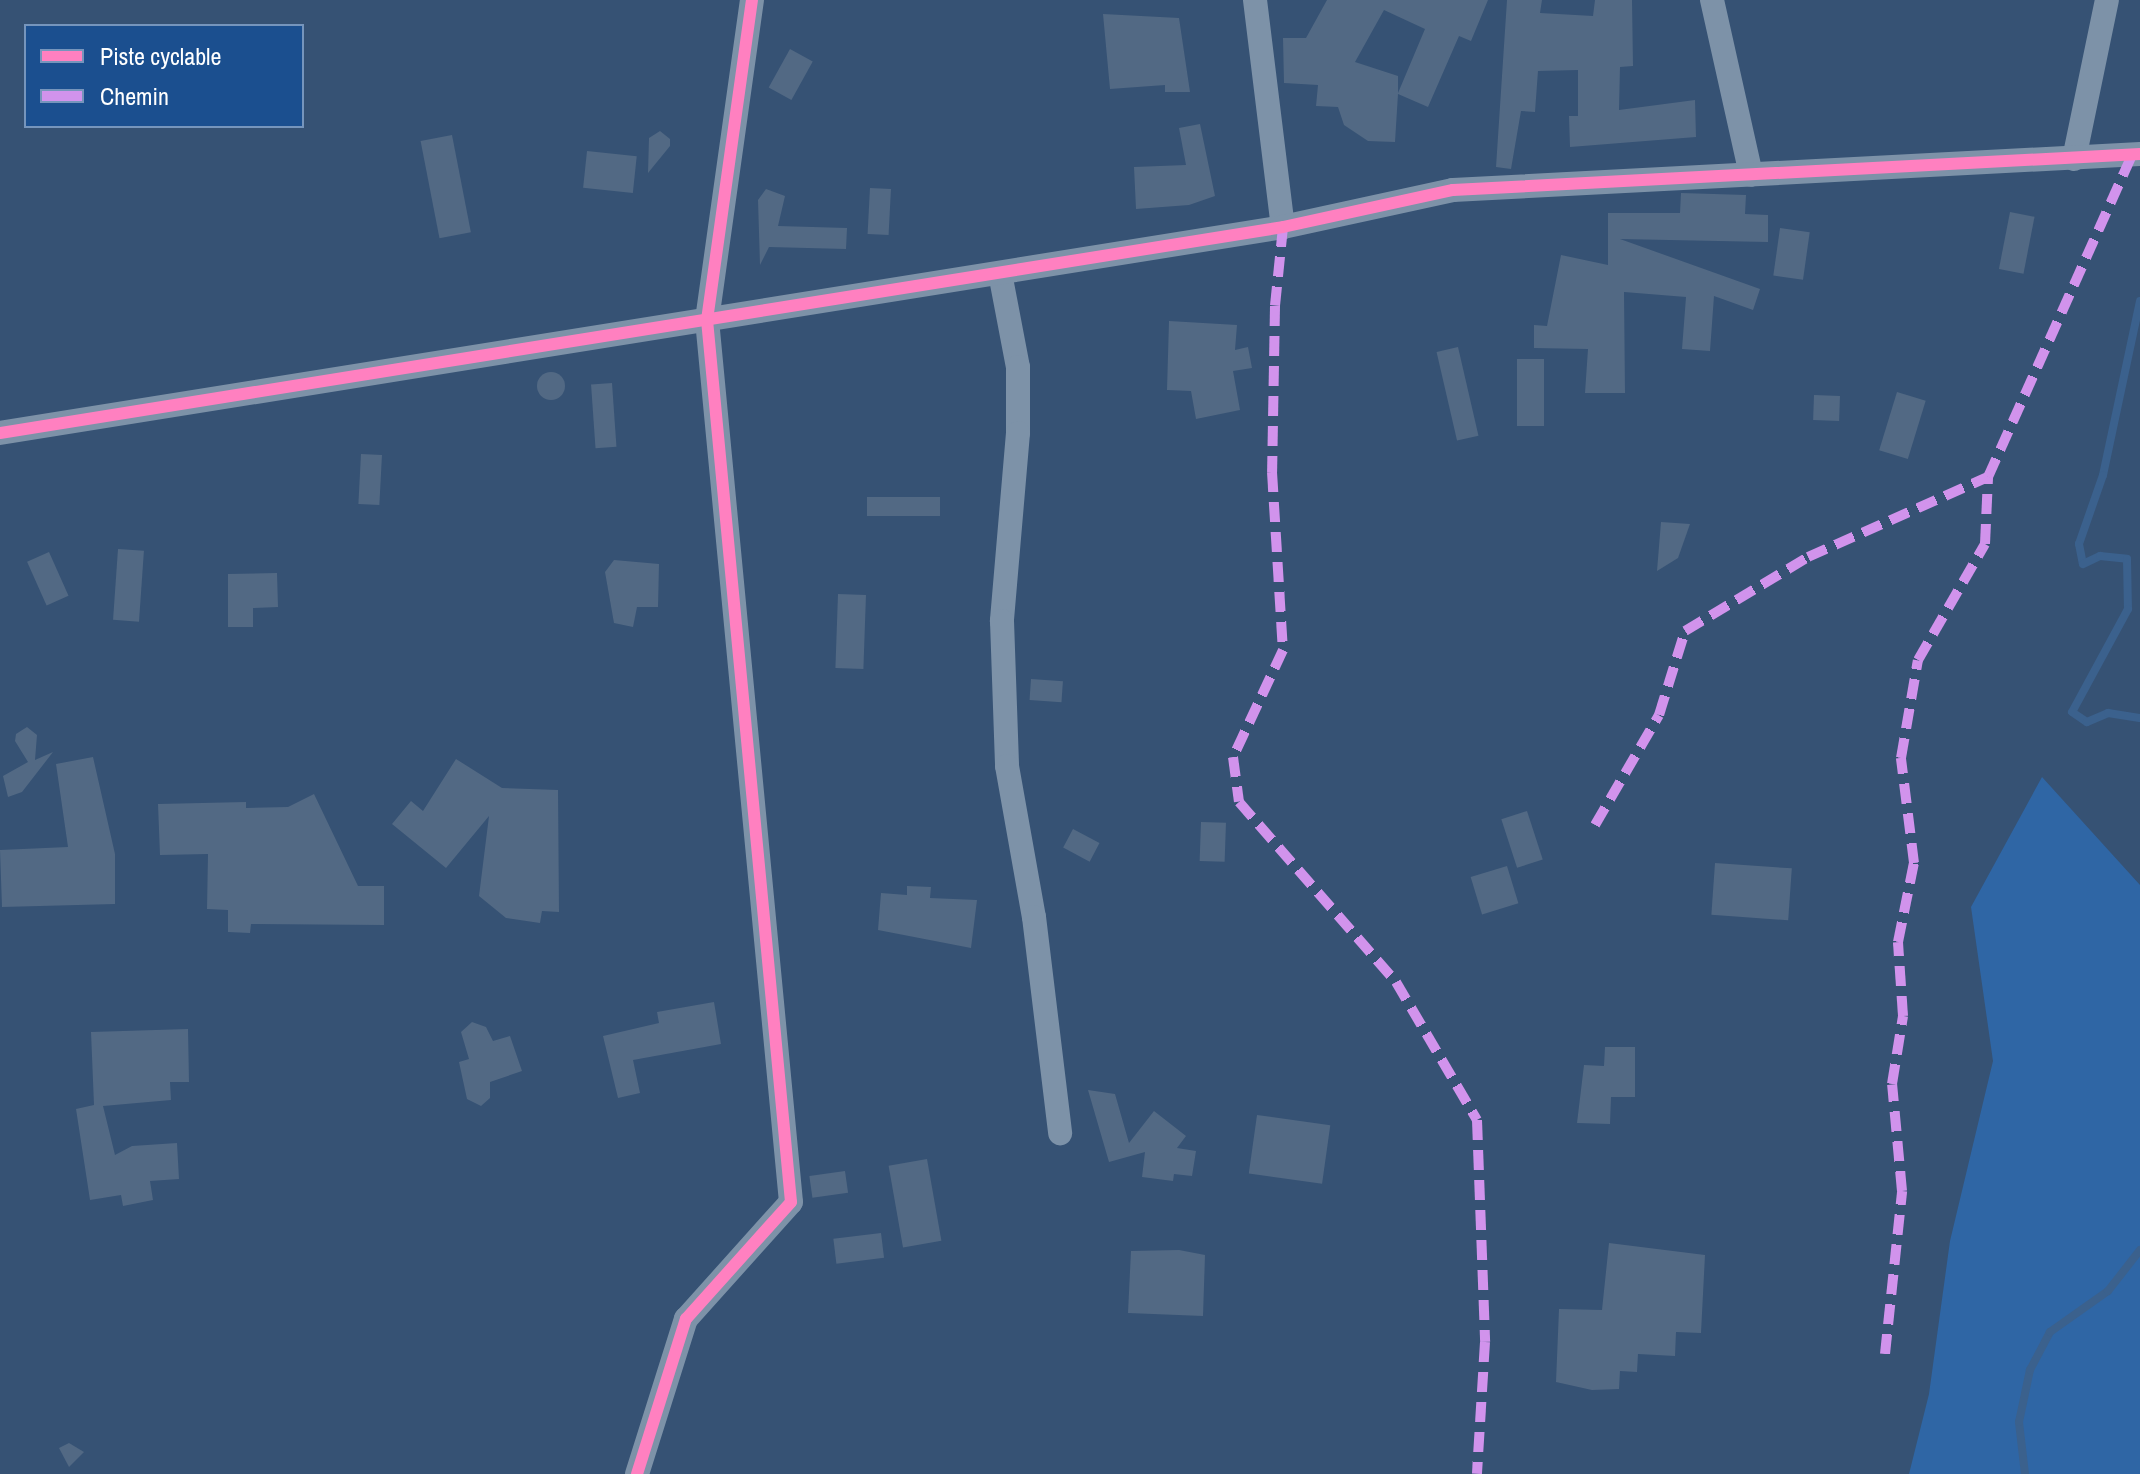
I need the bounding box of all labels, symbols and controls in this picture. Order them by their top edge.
legend [24,24,304,128]
text: Piste cyclable [100,40,221,72]
text: Chemin [100,80,169,112]

